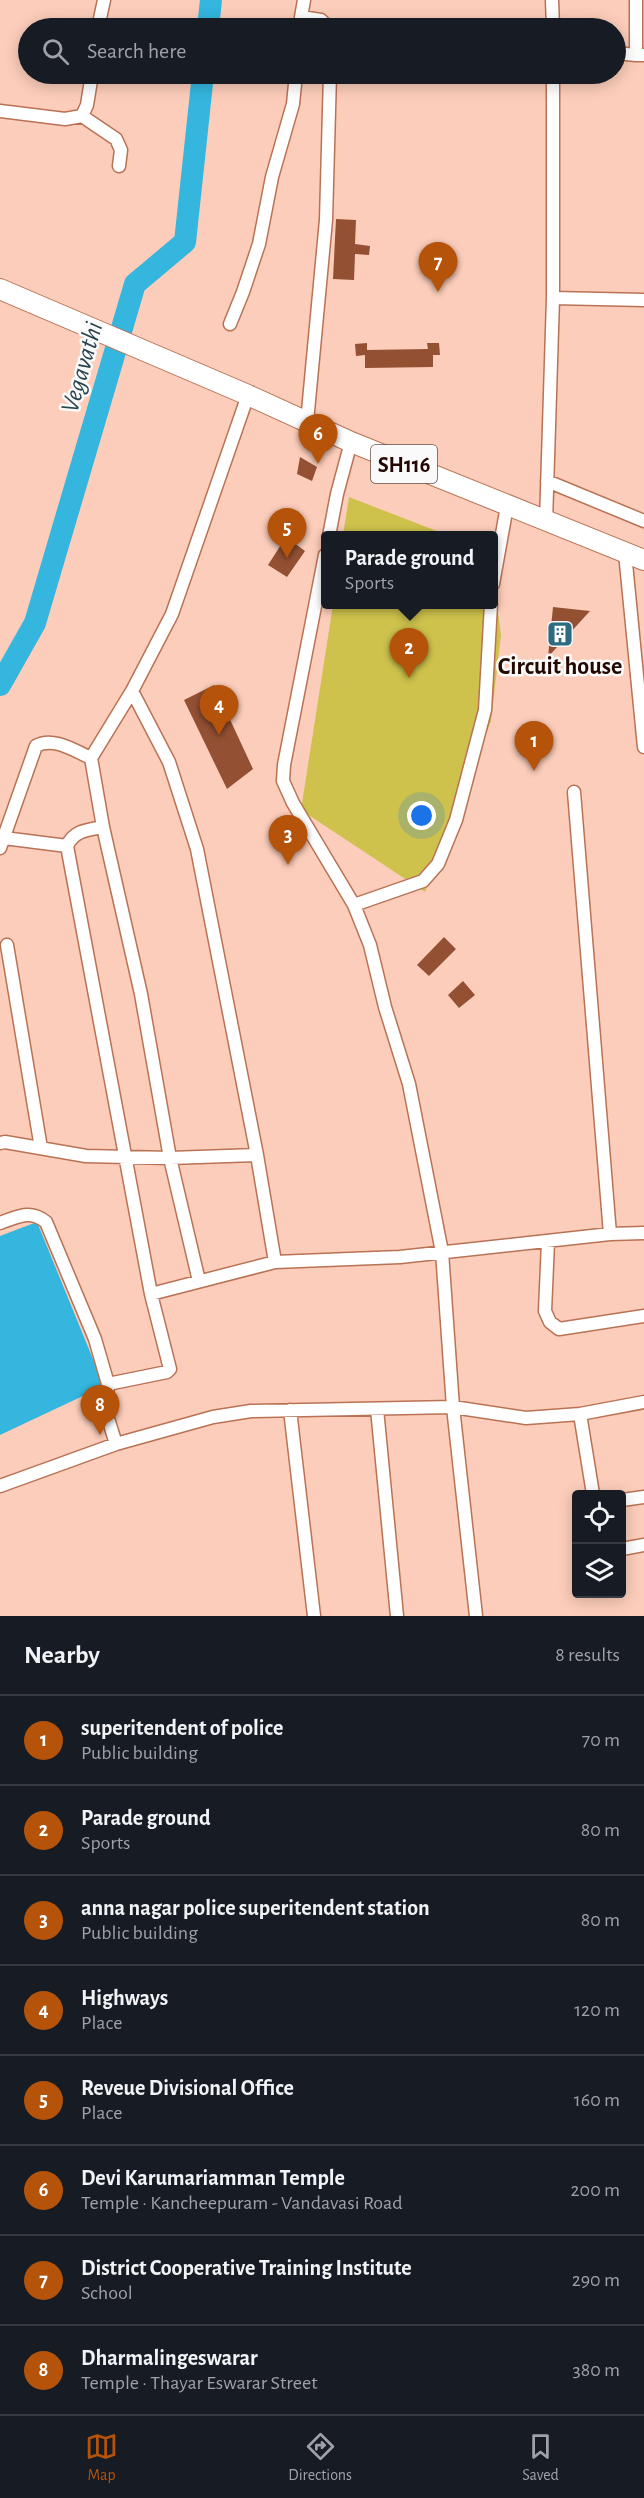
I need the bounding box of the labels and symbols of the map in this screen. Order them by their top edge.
pin: 7 [418,242,458,292]
water label: Vegavathi [57,319,107,415]
pin: 6 [298,414,338,464]
road number: SH116 [371,445,437,483]
pin: 5 [268,508,306,558]
building icon: Circuit house [545,619,575,649]
pin: 2 [390,628,428,678]
place label: Circuit house [498,655,622,679]
pin: 4 [200,686,238,735]
pin: 1 [514,722,554,771]
your location [407,801,436,830]
pin: 3 [268,816,308,865]
pin: 8 [80,1386,120,1435]

